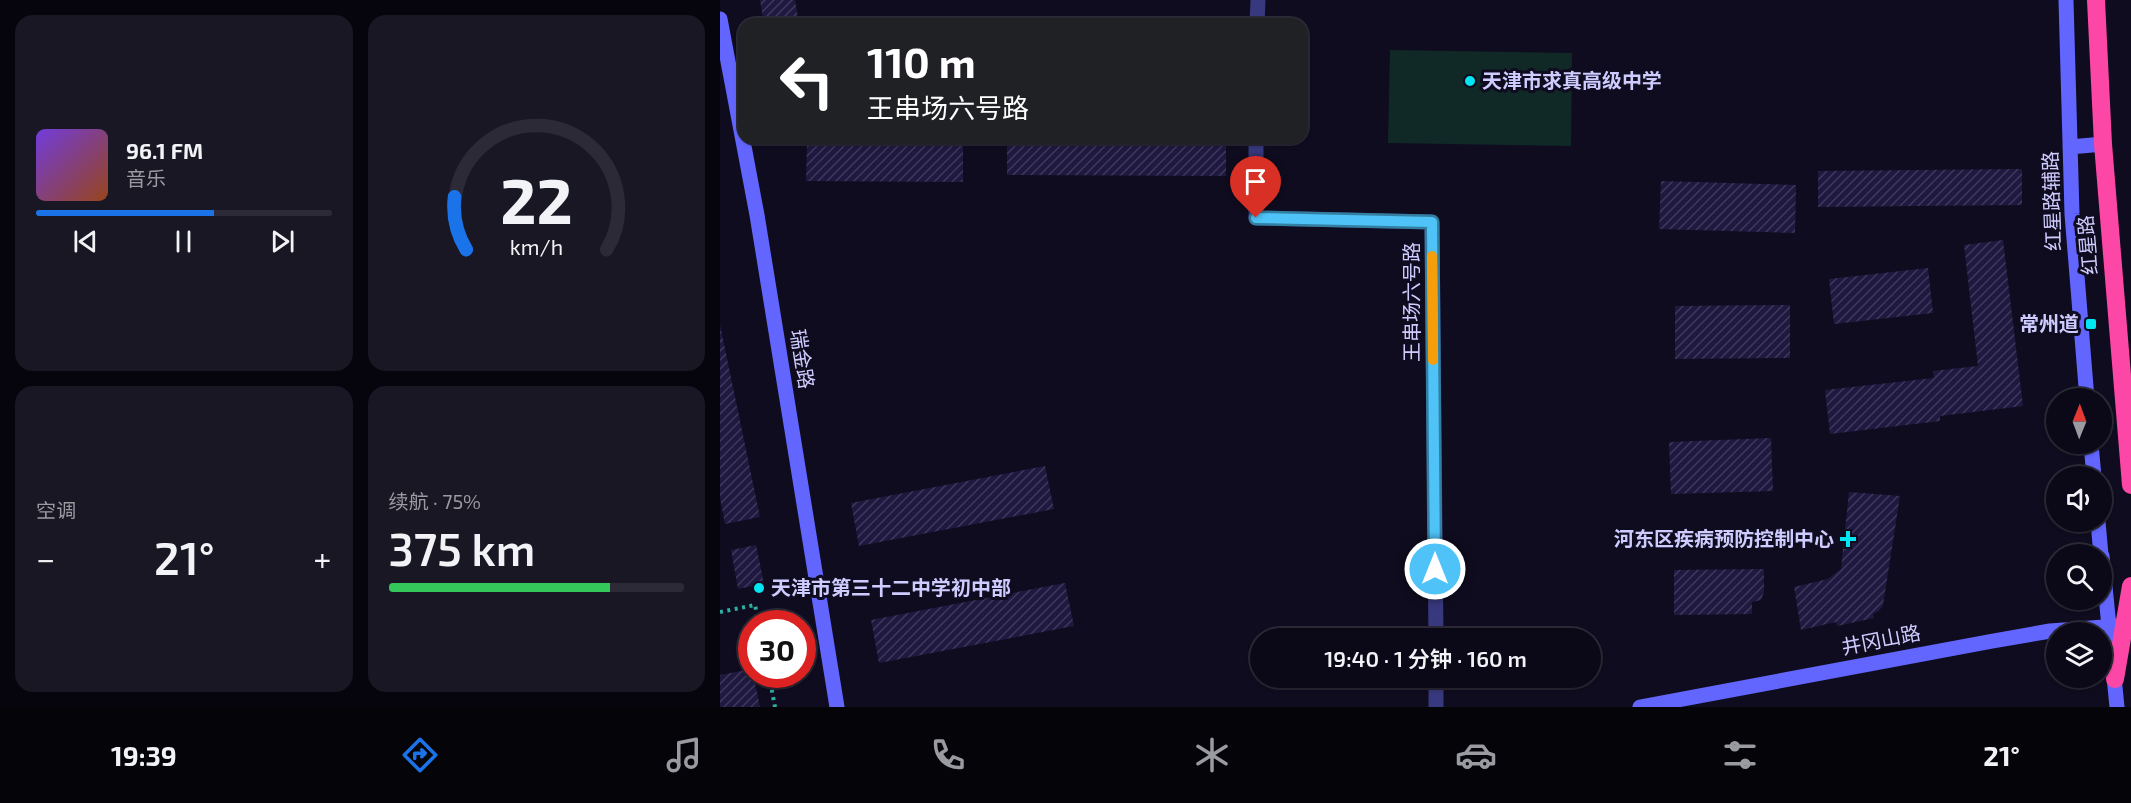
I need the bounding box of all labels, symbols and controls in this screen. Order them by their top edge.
text: 110 m [867,36,976,86]
icon: left [768,42,846,120]
place label: 天津市求真高级中学 [1482,68,1662,92]
marker: 天津市求真高级中学 [1463,74,1477,88]
text: 王串场六号路 [867,91,1029,123]
text: 96.1 FM [126,137,203,163]
street label: 红星路辅路 [2037,151,2065,251]
pin [1230,156,1281,218]
text: 22 [500,162,572,237]
icon: arrive [1239,165,1272,198]
text: 音乐 [126,166,166,190]
street label: 红星路 [2072,214,2102,276]
icon: previous [69,225,102,258]
icon: pause [167,225,200,258]
icon: next [266,225,299,258]
text: km/h [510,235,563,260]
street label: 王串场六号路 [1399,242,1423,362]
place label: 常州道 [2019,311,2079,335]
marker: 常州道 [2084,317,2098,331]
street label: 瑞金路 [786,327,820,390]
north arrow [2046,388,2112,454]
map controls [2046,388,2112,688]
button: sound [2046,466,2112,532]
text: 续航 · 75% [389,489,481,513]
text: 空调 [36,498,76,522]
text: 375 km [389,521,535,575]
place label: 河东区疾病预防控制中心 [1614,526,1834,550]
text: 21° [154,530,215,584]
marker: 河东区疾病预防控制中心 [1839,530,1857,548]
position arrow [1403,537,1467,601]
text: − [36,538,55,578]
text: + [313,538,332,578]
button: search [2046,544,2112,610]
place label: 天津市第三十二中学初中部 [771,575,1011,599]
marker: 天津市第三十二中学初中部 [752,581,766,595]
speed limit sign: 30 [738,610,816,688]
street label: 井冈山路 [1839,620,1922,658]
button: layers [2046,622,2112,688]
text: 19:40 · 1 分钟 · 160 m [1324,645,1527,671]
icon: directions [399,734,441,776]
icon: music [663,734,705,776]
icon: phone [927,734,969,776]
icon: climate [1191,734,1233,776]
icon: car [1455,734,1497,776]
icon: filters [1719,734,1761,776]
text: 19:39 [111,739,177,771]
text: 21° [1983,739,2020,771]

